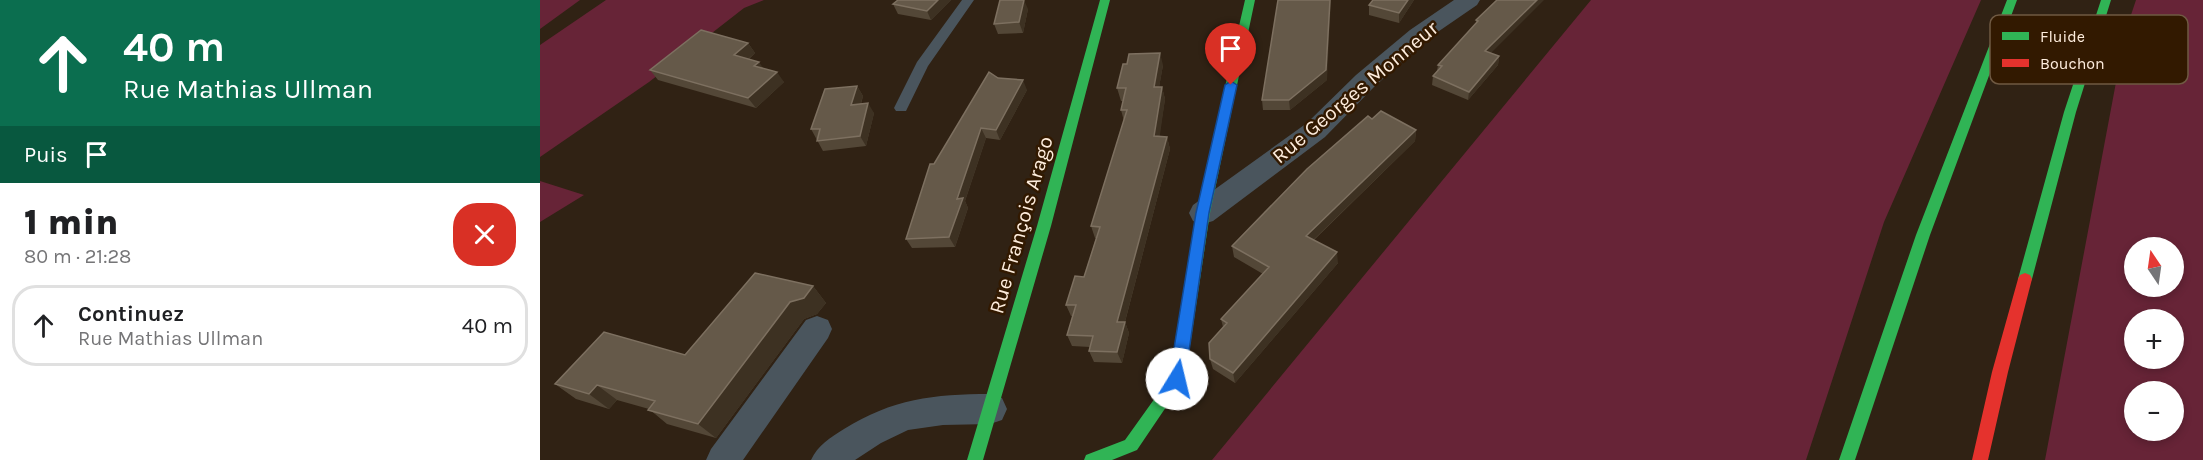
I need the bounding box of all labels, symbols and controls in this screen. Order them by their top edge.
street label: Rue Georges Monneur [1267,15,1443,168]
legend [1990,15,2188,84]
text: 40 m [123,22,225,72]
pin [1205,23,1256,85]
icon: ahead [24,24,102,102]
text: Fluide [2040,27,2085,46]
icon: arrive [1214,32,1247,65]
text: Bouchon [2040,54,2105,73]
text: Rue Mathias Ullman [123,73,373,105]
street label: Rue François Arago [984,134,1058,316]
icon: arrive [80,138,113,171]
text: Puis [24,142,68,168]
text: 1 min [24,201,118,243]
button: close [453,203,516,266]
north arrow [2124,237,2184,297]
map controls [2124,237,2184,441]
text: 80 m · 21:28 [24,245,131,268]
text: Continuez [78,301,184,327]
icon: ahead [27,309,60,342]
button: + [2124,309,2184,369]
text: 40 m [462,313,513,339]
text: Rue Mathias Ullman [78,327,263,350]
position arrow [1145,347,1209,411]
button: − [2124,381,2184,441]

